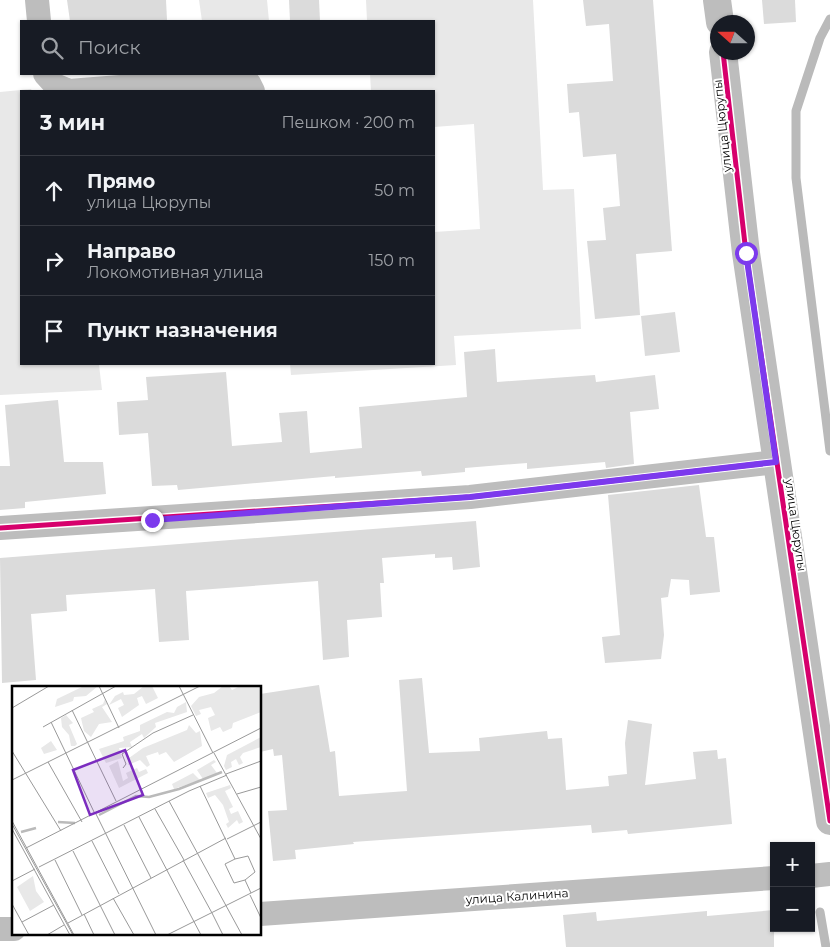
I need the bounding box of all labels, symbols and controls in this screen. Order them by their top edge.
north arrow [710,15,755,60]
search box [20,20,435,75]
icon: search [38,34,66,62]
text: Поиск [78,36,141,59]
street label: улица Цюрупы [710,79,734,174]
text: 3 мин [40,110,105,135]
text: Пешком · 200 m [281,113,415,132]
text: Прямо [87,170,155,193]
icon: ahead [40,177,68,205]
text: 50 m [374,181,415,200]
text: улица Цюрупы [87,193,211,212]
text: Направо [87,240,176,263]
route start [735,242,758,265]
icon: right [40,247,68,275]
text: 150 m [368,251,415,270]
text: Локомотивная улица [87,263,264,282]
icon: arrive [40,317,68,345]
text: Пункт назначения [87,319,278,342]
street label: улица Цюрупы [782,477,810,572]
route end [141,509,164,532]
inset map [12,686,261,934]
map controls [770,842,815,932]
button: + [770,842,815,887]
street label: улица Калинина [464,885,569,907]
button: − [770,887,815,932]

